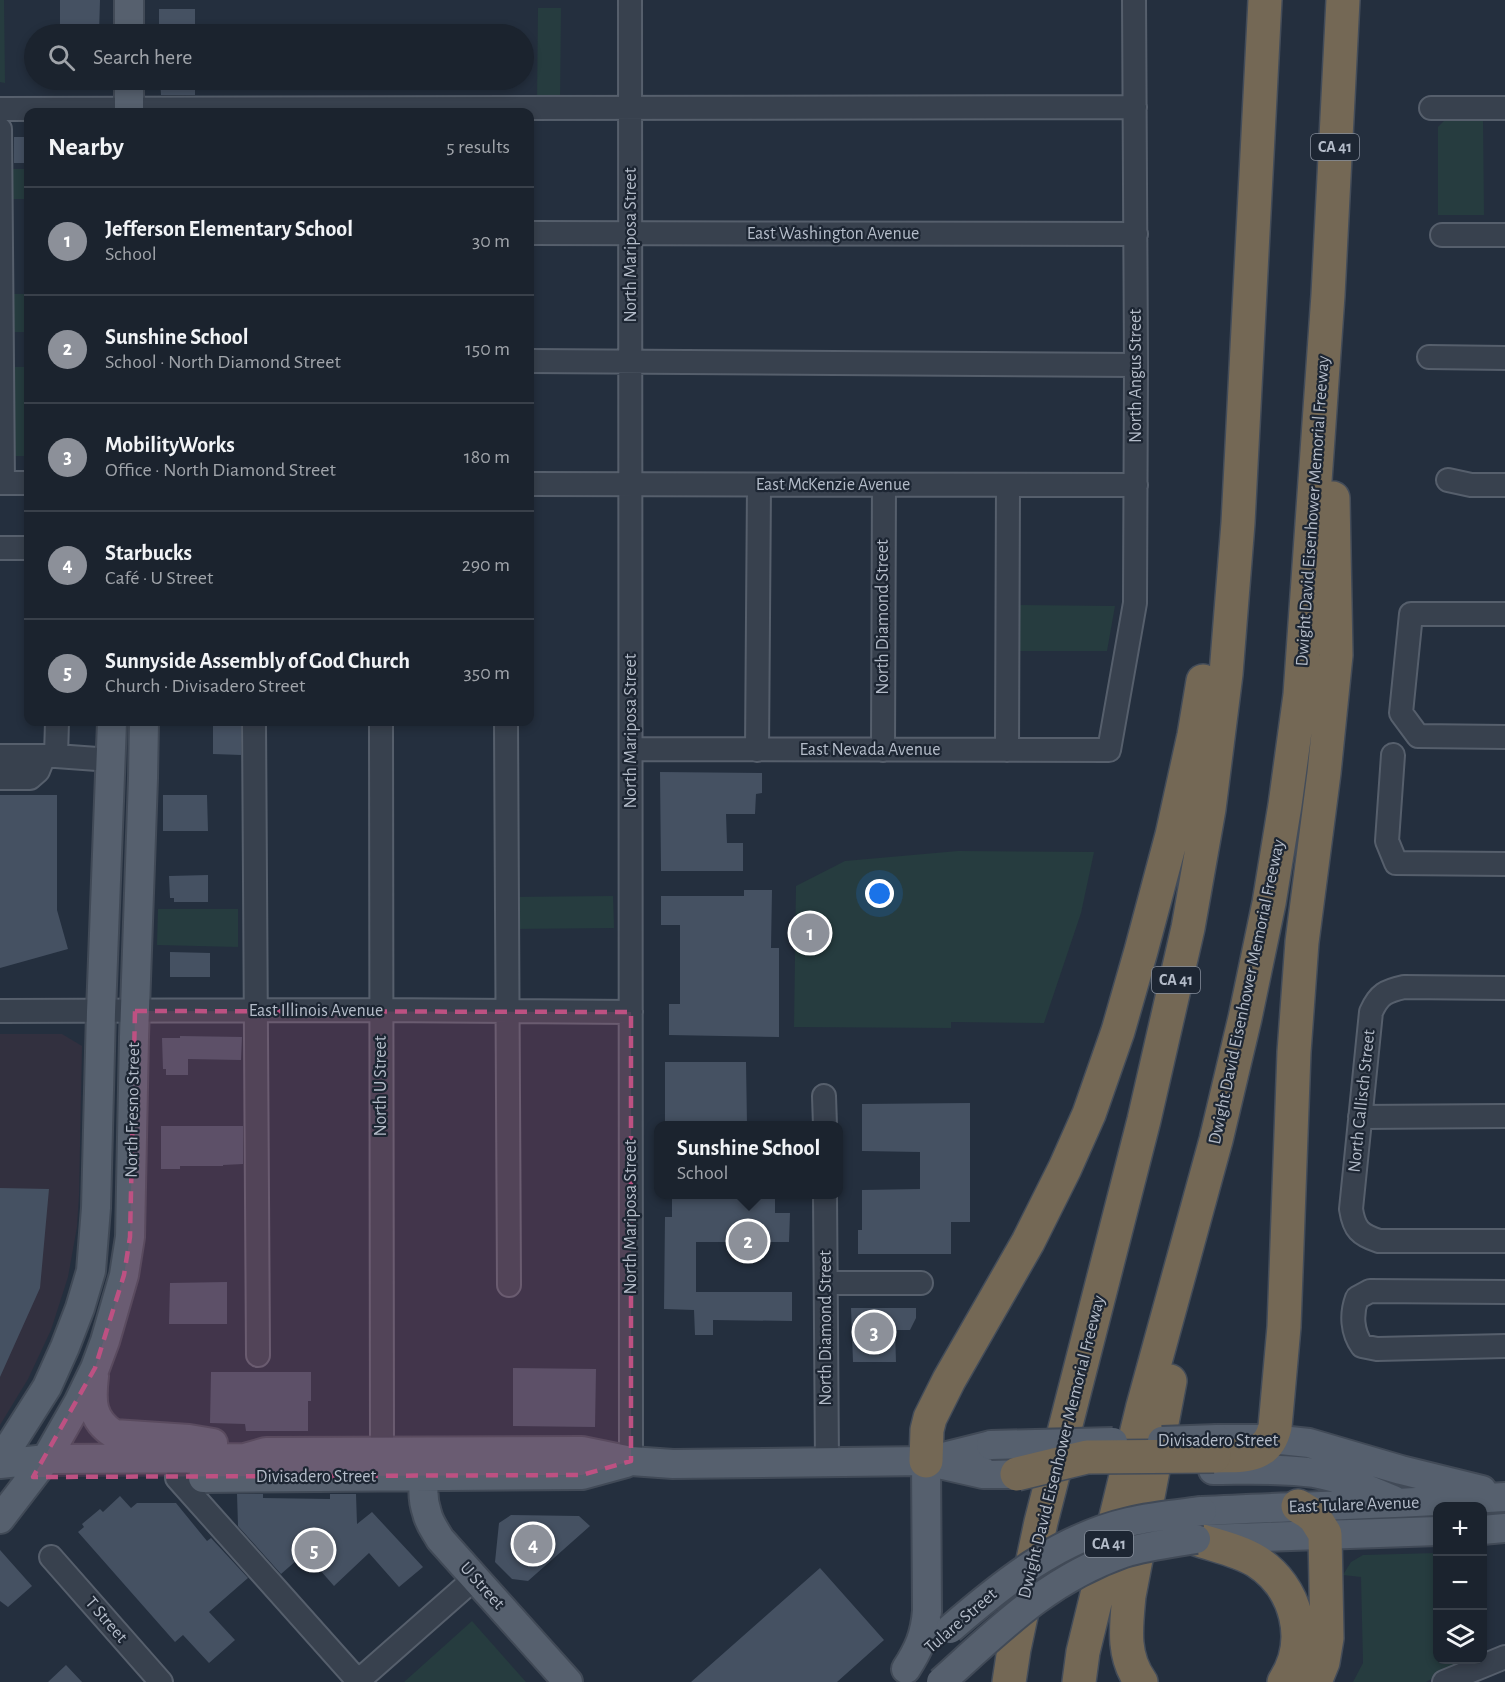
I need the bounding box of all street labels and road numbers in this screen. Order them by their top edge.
road number: CA 41 [1311,134,1359,160]
street label: North Mariposa Street [622,167,640,323]
street label: East Washington Avenue [747,225,919,243]
street label: North Angus Street [1127,309,1145,443]
street label: Dwight David Eisenhower Memorial Freeway [1293,355,1333,667]
street label: East McKenzie Avenue [756,476,910,494]
street label: North Diamond Street [874,539,892,695]
street label: North Mariposa Street [622,653,640,809]
street label: East Nevada Avenue [800,741,940,759]
street label: Dwight David Eisenhower Memorial Freeway [1206,838,1288,1146]
road number: CA 41 [1152,967,1200,993]
street label: East Illinois Avenue [249,1002,383,1020]
street label: North Callisch Street [1346,1028,1378,1173]
street label: North U Street [372,1035,390,1137]
street label: North Fresno Street [123,1042,143,1178]
street label: North Mariposa Street [622,1139,640,1295]
street label: North Diamond Street [817,1250,835,1406]
street label: Dwight David Eisenhower Memorial Freeway [1016,1293,1108,1600]
street label: Divisadero Street [1158,1432,1278,1450]
street label: Divisadero Street [256,1468,376,1486]
street label: East Tulare Avenue [1288,1494,1420,1516]
road number: CA 41 [1085,1531,1133,1557]
street label: U Street [456,1559,508,1613]
street label: Tulare Street [922,1585,1001,1657]
street label: T Street [81,1594,131,1647]

